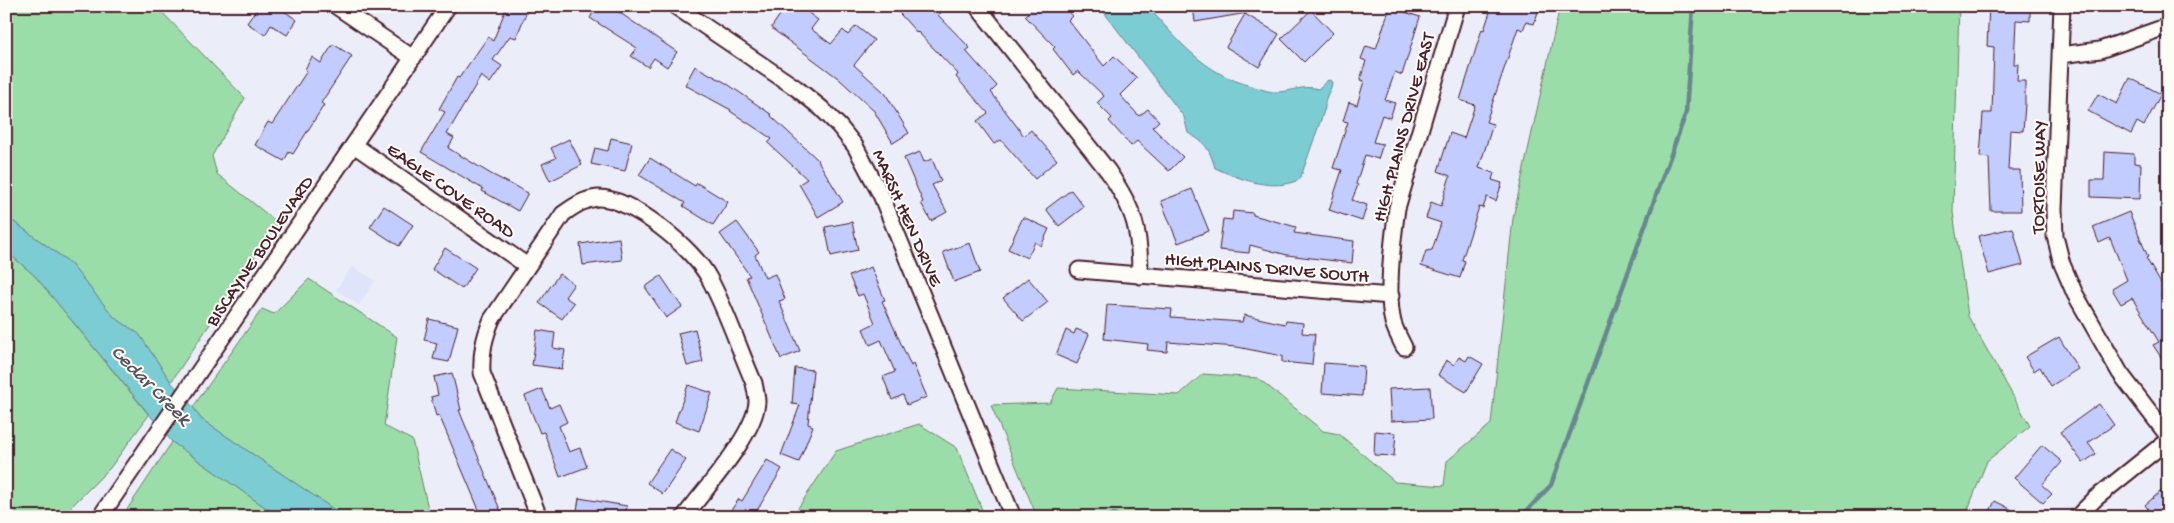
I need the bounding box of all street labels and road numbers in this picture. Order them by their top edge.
street label: HIGH PLAINS DRIVE EAST [1369,30,1442,225]
street label: TORTOISE WAY [2028,120,2053,235]
street label: EAGLE COVE ROAD [381,139,519,245]
street label: MARSH HEN DRIVE [865,146,947,291]
street label: BISCAYNE BOULEVARD [201,172,320,333]
street label: HIGH PLAINS DRIVE SOUTH [1164,249,1370,290]

